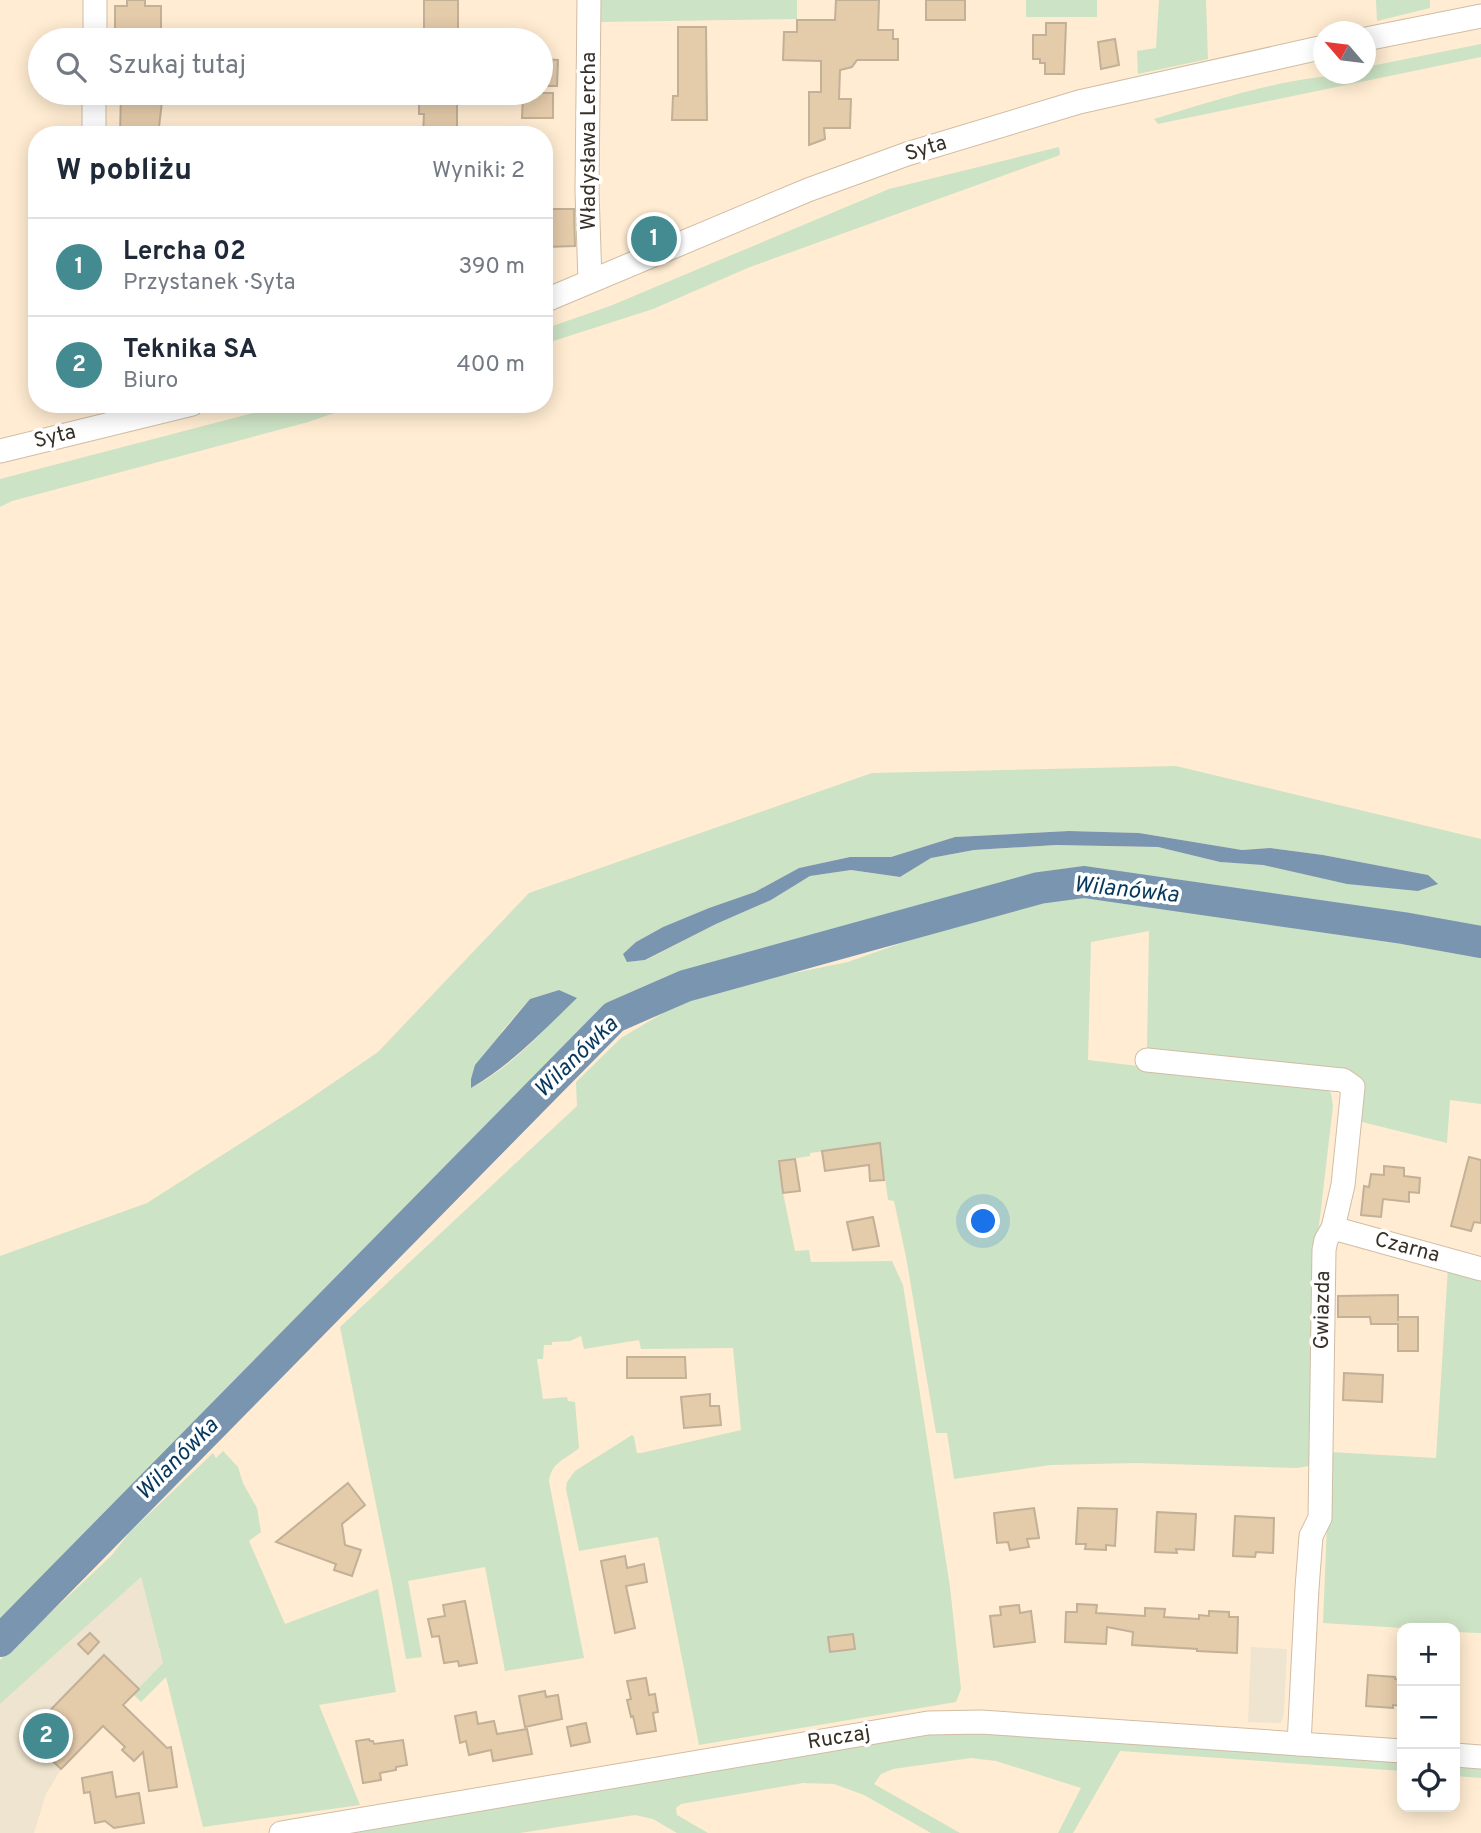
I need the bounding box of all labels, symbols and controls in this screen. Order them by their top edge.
north arrow [1313,21,1376,84]
search box [28,28,553,105]
icon: search [52,48,90,86]
text: Szukaj tutaj [108,50,246,83]
street label: Władysława Lercha [576,52,603,230]
street label: Syta [902,130,950,168]
text: W pobliżu [56,153,192,190]
text: Wyniki: 2 [432,157,525,186]
pin: 1 [631,213,677,265]
text: Lercha 02 [123,236,246,269]
text: 1 [74,253,84,282]
text: 390 m [458,253,525,282]
text: Przystanek · Syta [123,269,296,298]
text: Teknika SA [123,334,257,367]
text: 2 [72,351,86,380]
text: 400 m [456,351,525,380]
text: Biuro [123,367,178,396]
street label: Syta [31,419,79,455]
water label: Wilanówka [1072,871,1180,911]
water label: Wilanówka [529,1011,625,1105]
your location [966,1204,1000,1238]
street label: Czarna [1371,1226,1443,1270]
street label: Gwiazda [1309,1270,1337,1350]
water label: Wilanówka [131,1412,226,1507]
map controls [1397,1623,1460,1812]
button: + [1397,1623,1460,1686]
button: − [1397,1686,1460,1749]
pin: 2 [23,1710,69,1762]
street label: Ruczaj [806,1720,872,1756]
button: locate [1397,1749,1460,1812]

